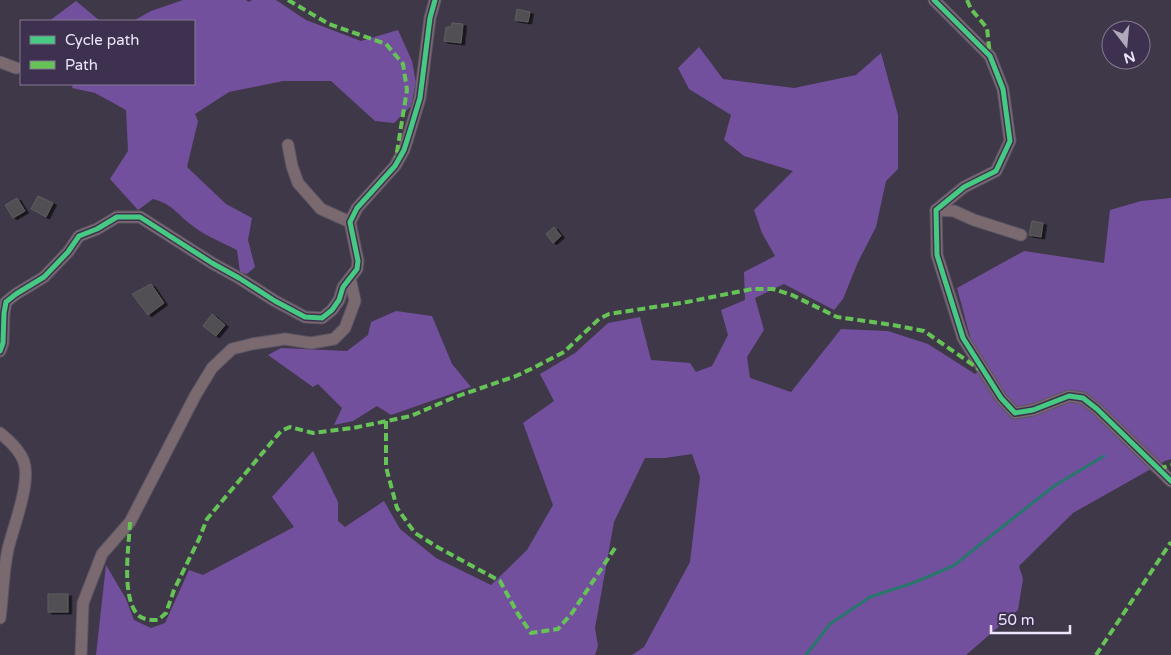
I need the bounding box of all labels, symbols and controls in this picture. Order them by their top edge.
legend [20,20,195,85]
north arrow [1101,20,1151,70]
text: Cycle path [65,31,139,49]
text: N [1122,47,1137,67]
text: Path [65,56,98,74]
scale bar [991,602,1070,634]
text: 50 m [998,611,1035,629]

